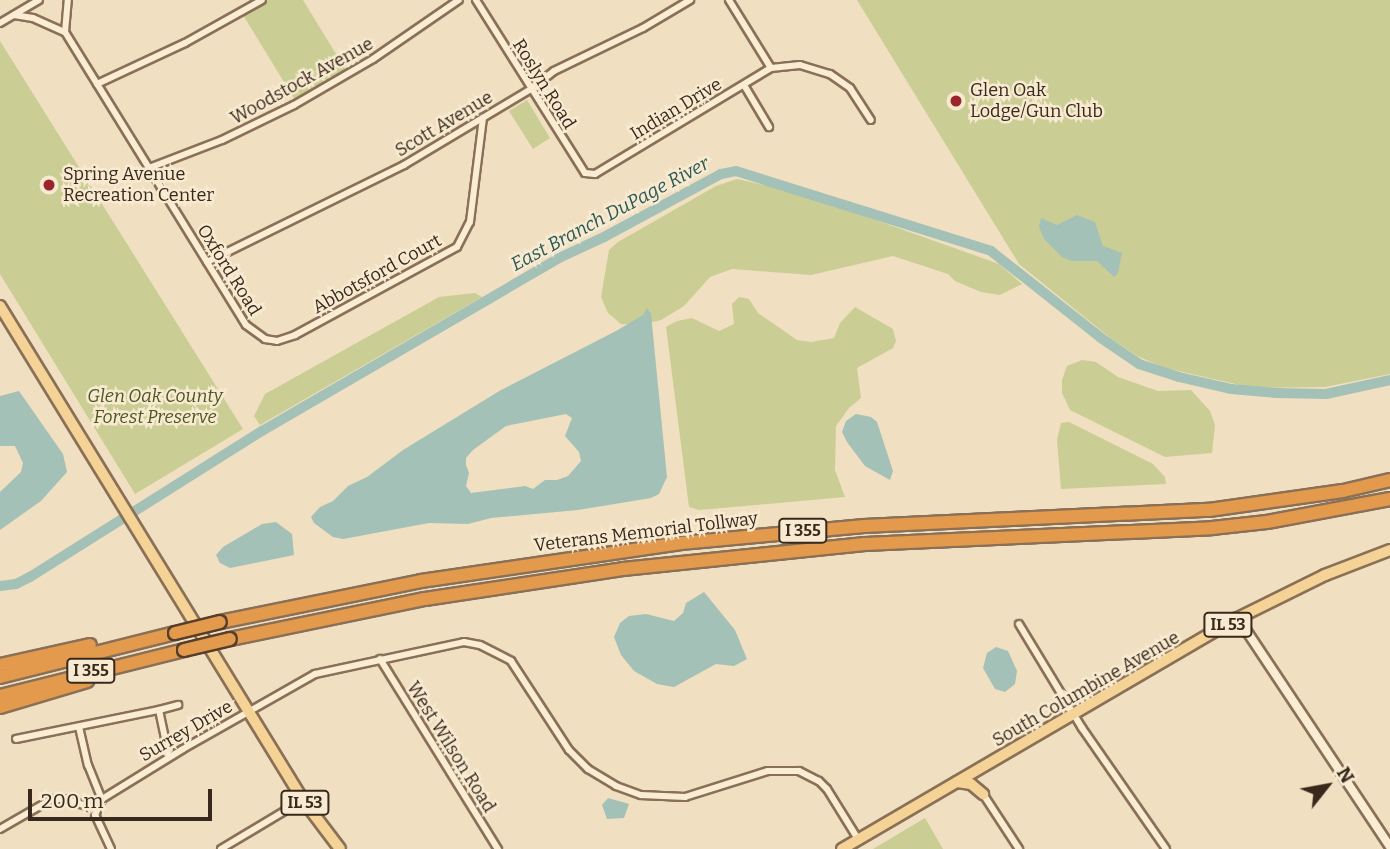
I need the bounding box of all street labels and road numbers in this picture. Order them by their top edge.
street label: Woodstock Avenue [227,33,377,129]
street label: Roslyn Road [508,35,580,133]
street label: Indian Drive [626,73,726,145]
street label: Scott Avenue [391,86,497,162]
street label: Oxford Road [192,221,266,319]
street label: Abbotsford Court [309,230,445,318]
street label: Veterans Memorial Tollway [533,508,759,556]
road number: I 355 [777,518,829,544]
road number: IL 53 [1202,612,1254,638]
street label: South Columbine Avenue [989,627,1183,751]
road number: I 355 [65,658,117,684]
street label: West Wilson Road [402,678,500,816]
street label: Surrey Drive [136,696,236,766]
road number: IL 53 [279,790,331,816]

